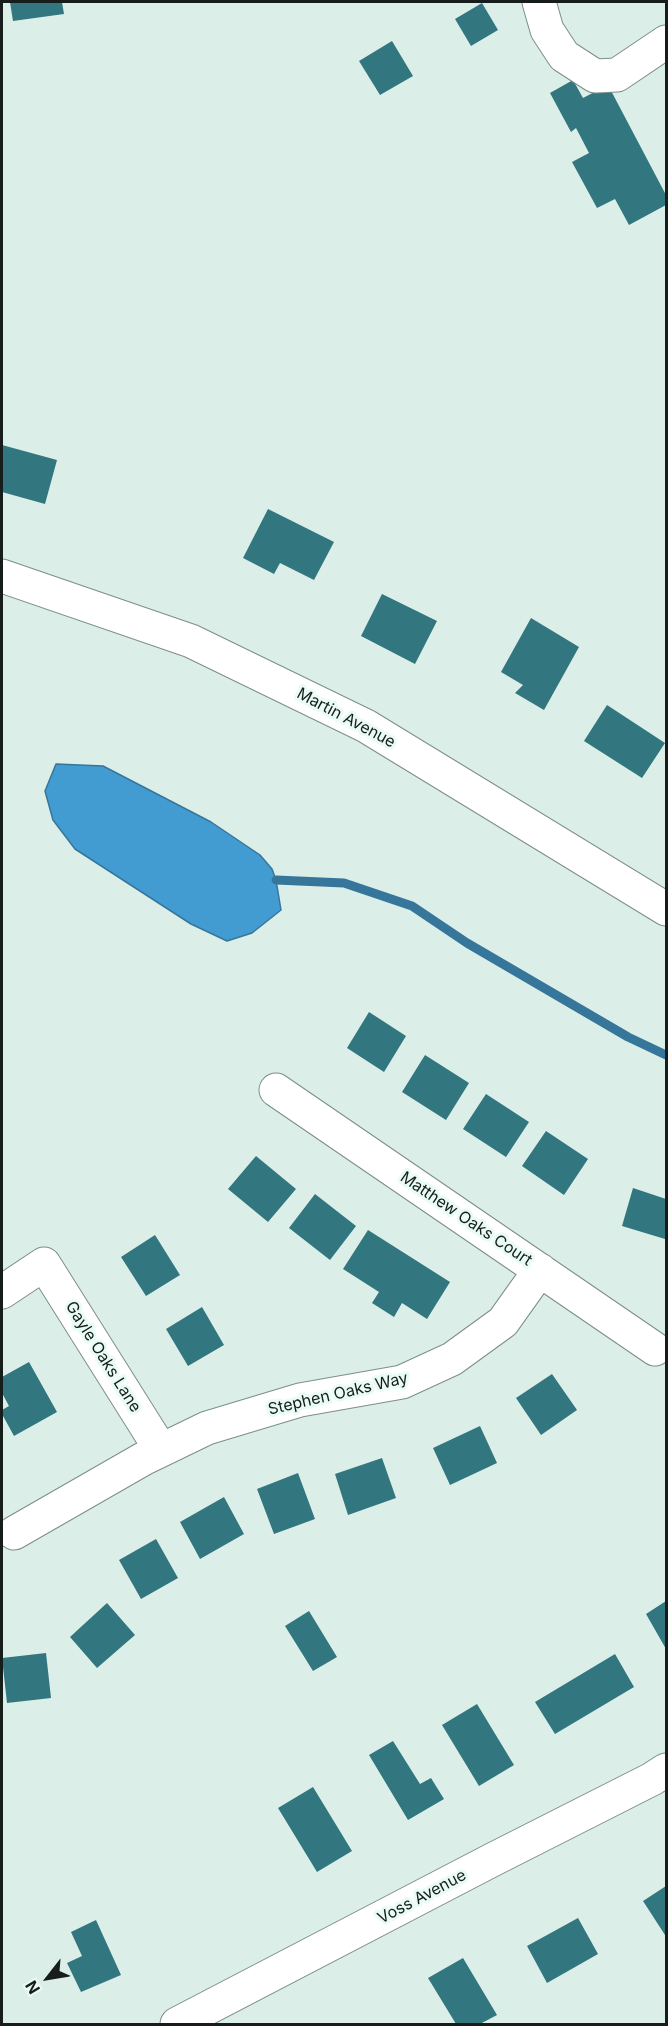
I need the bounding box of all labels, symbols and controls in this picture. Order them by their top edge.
street label: Martin Avenue [293,684,399,752]
street label: Matthew Oaks Court [396,1168,536,1270]
street label: Gayle Oaks Lane [61,1298,145,1416]
street label: Stephen Oaks Way [266,1369,410,1419]
street label: Voss Avenue [374,1866,470,1928]
north arrow [18,1948,78,2008]
text: N [21,1977,44,1998]

